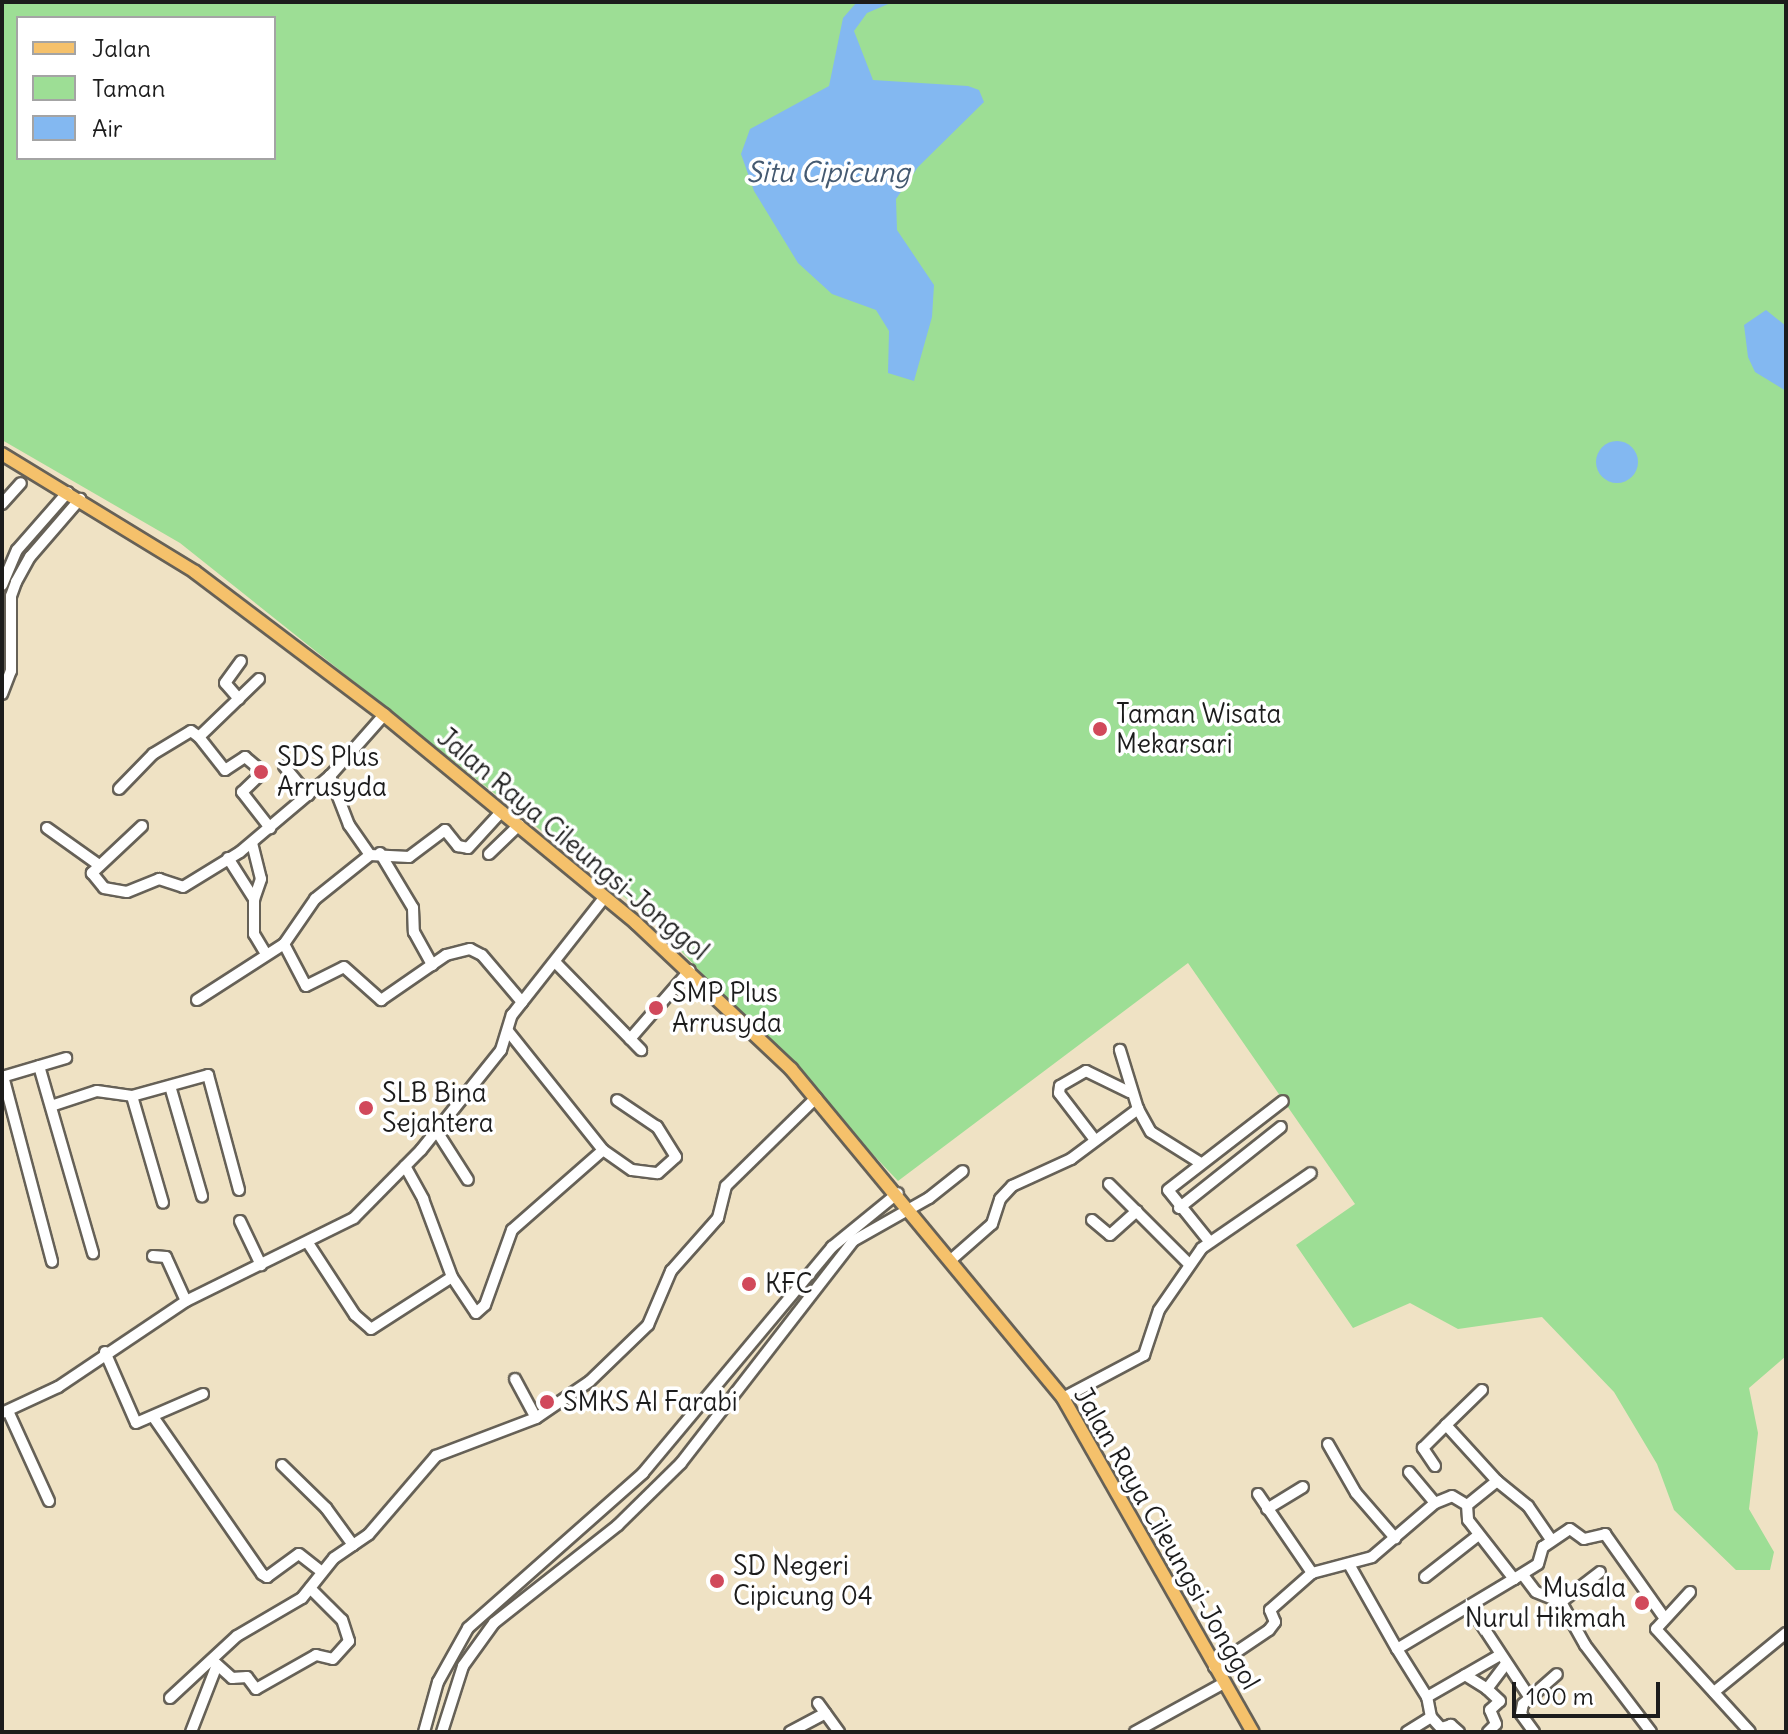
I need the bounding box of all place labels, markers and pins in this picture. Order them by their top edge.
place label: Taman Wisata Mekarsari [1116,698,1281,760]
marker: Taman Wisata Mekarsari [1091,720,1109,738]
place label: SDS Plus Arrusyda [277,741,387,802]
marker: SDS Plus Arrusyda [252,763,270,781]
place label: SMP Plus Arrusyda [672,977,782,1038]
marker: SMP Plus Arrusyda [647,999,665,1017]
place label: SLB Bina Sejahtera [382,1077,494,1138]
marker: SLB Bina Sejahtera [357,1099,375,1117]
place label: KFC [765,1268,813,1300]
marker: KFC [740,1275,758,1293]
place label: SMKS Al Farabi [563,1386,738,1418]
marker: SMKS Al Farabi [538,1393,556,1411]
place label: SD Negeri Cipicung 04 [733,1550,873,1612]
marker: SD Negeri Cipicung 04 [708,1572,726,1590]
place label: Musala Nurul Hikmah [1465,1572,1626,1634]
marker: Musala Nurul Hikmah [1633,1594,1651,1612]

